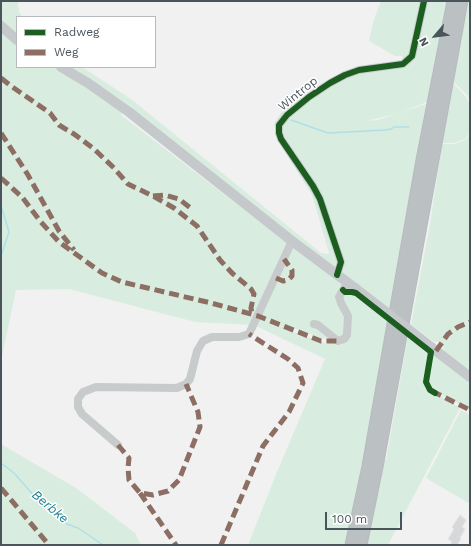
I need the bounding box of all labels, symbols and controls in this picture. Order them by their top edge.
legend [16,16,156,68]
north arrow [415,16,455,56]
text: Radweg [54,25,99,39]
text: N [416,35,432,49]
text: Weg [54,45,78,59]
street label: Wintrop [275,74,321,114]
water label: Berbke [28,487,72,527]
scale bar [327,504,404,530]
text: 100 m [332,512,367,526]

